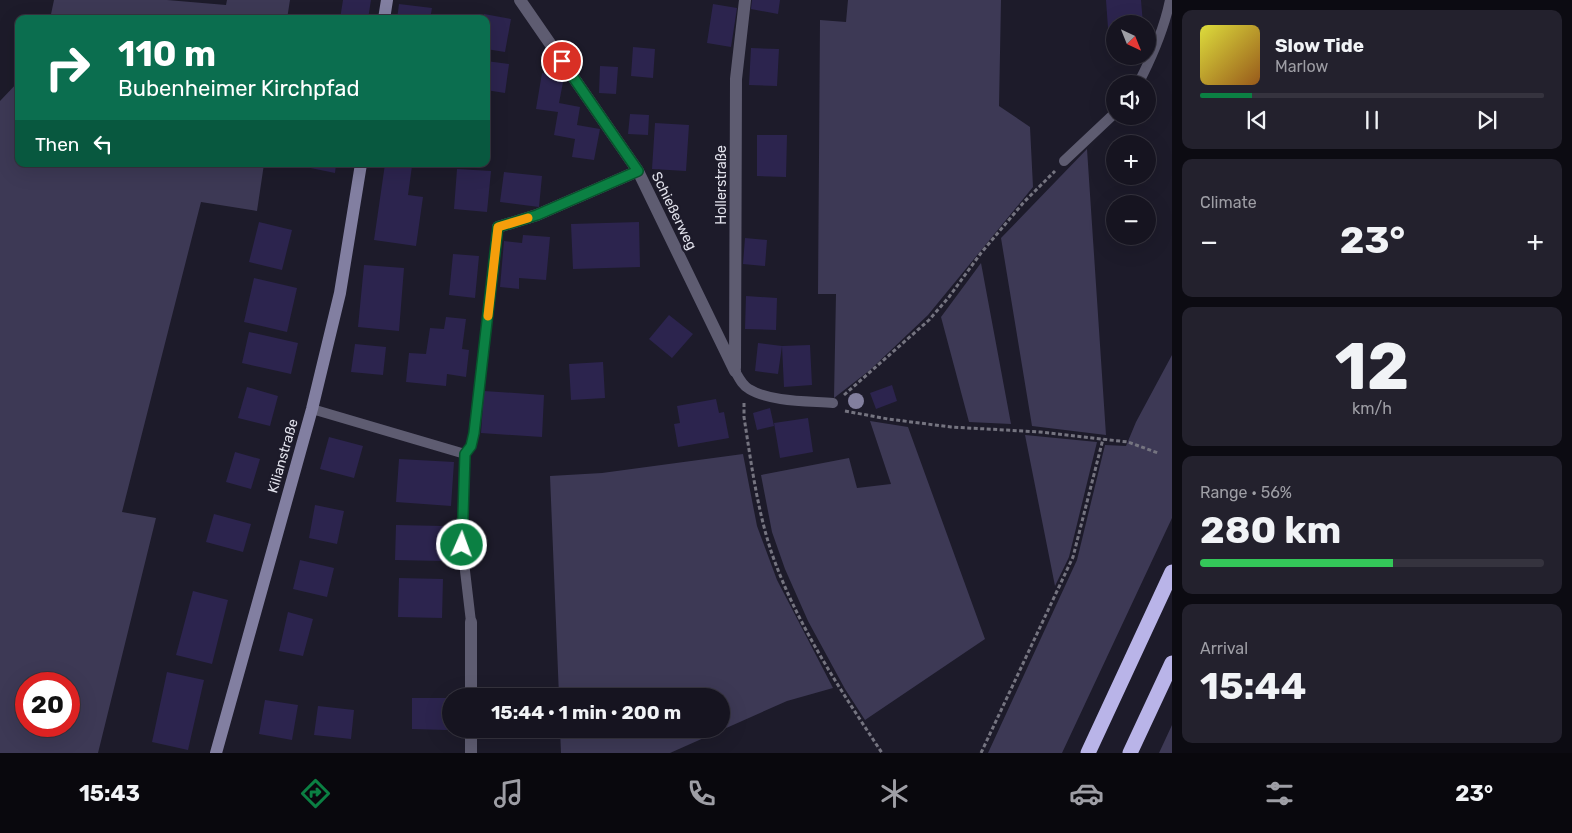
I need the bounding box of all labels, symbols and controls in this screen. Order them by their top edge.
north arrow [1106,15,1156,65]
map controls [1106,15,1156,245]
text: 110 m [118,33,216,75]
text: Slow Tide [1275,34,1364,57]
icon: right [35,35,100,100]
pin [541,40,583,82]
icon: arrive [548,47,576,75]
text: Marlow [1275,57,1328,76]
text: Bubenheimer Kirchpfad [118,75,360,102]
button: sound [1106,75,1156,125]
icon: previous [1243,106,1271,134]
icon: pause [1358,106,1386,134]
icon: next [1473,106,1501,134]
icon: left [89,130,117,158]
text: Then [35,133,79,156]
button: + [1106,135,1156,185]
street label: Hollerstraße [713,145,730,225]
street label: Schießerweg [648,169,700,253]
text: Climate [1200,193,1257,212]
button: − [1106,195,1156,245]
text: 23° [1340,217,1405,263]
text: − [1200,225,1218,258]
text: + [1527,225,1544,258]
text: 12 [1335,328,1409,405]
text: km/h [1352,399,1392,418]
street label: Kilianstraße [264,417,302,495]
text: Range · 56% [1200,483,1292,502]
text: 280 km [1200,507,1341,553]
position arrow [435,518,487,570]
text: Arrival [1200,639,1248,658]
text: 15:44 [1200,663,1306,709]
speed limit sign: 20 [15,672,80,737]
text: 15:44 · 1 min · 200 m [491,701,681,724]
icon: directions [298,776,333,811]
icon: music [491,776,526,811]
icon: phone [684,776,719,811]
icon: climate [877,776,912,811]
icon: car [1069,776,1104,811]
icon: filters [1262,776,1297,811]
text: 15:43 [79,780,140,807]
text: 23° [1455,780,1493,807]

